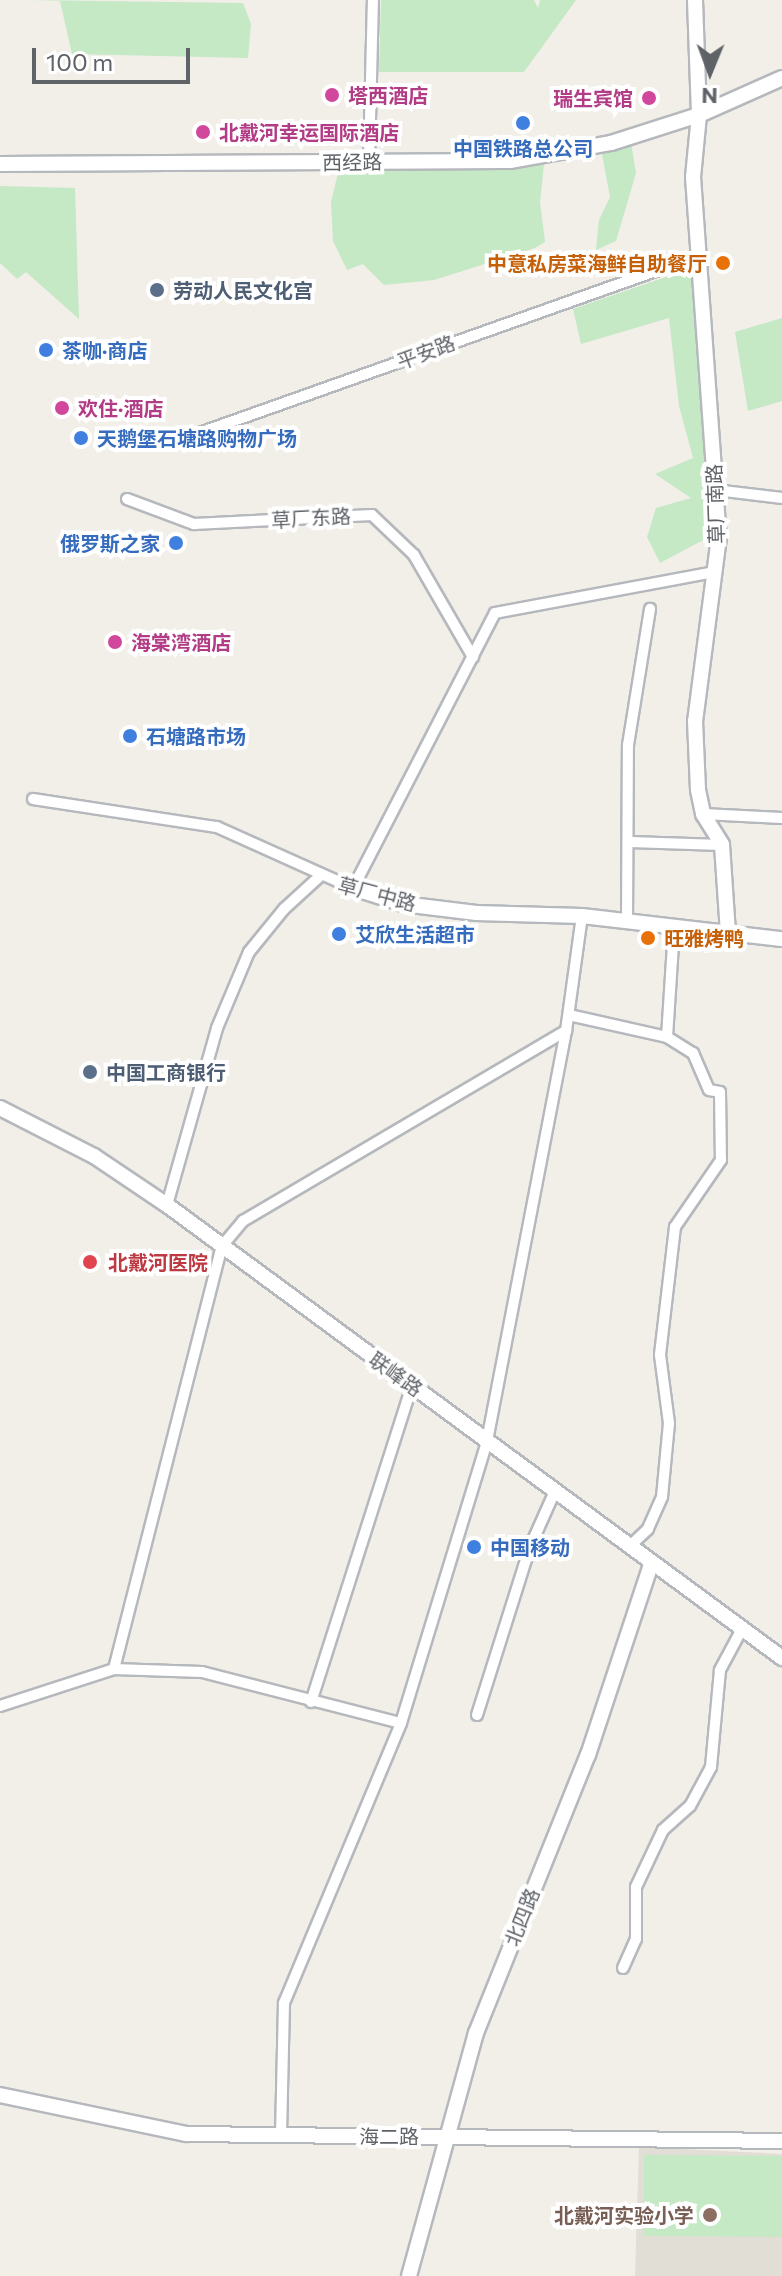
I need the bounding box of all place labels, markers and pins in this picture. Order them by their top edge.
place label: 塔西酒店 [348,83,428,107]
marker: 塔西酒店 [323,86,341,104]
place label: 瑞生宾馆 [553,86,633,110]
marker: 瑞生宾馆 [640,89,658,107]
marker: 中国铁路总公司 [514,114,532,132]
place label: 北戴河幸运国际酒店 [219,120,399,144]
marker: 北戴河幸运国际酒店 [194,123,212,141]
place label: 中国铁路总公司 [453,136,593,160]
place label: 中意私房菜海鲜自助餐厅 [487,251,707,275]
marker: 中意私房菜海鲜自助餐厅 [714,254,732,272]
place label: 劳动人民文化宫 [173,278,313,302]
marker: 劳动人民文化宫 [148,281,166,299]
place label: 茶咖·商店 [62,338,147,362]
marker: 茶咖·商店 [37,341,55,359]
place label: 欢住·酒店 [78,396,163,420]
marker: 欢住·酒店 [53,399,71,417]
place label: 天鹅堡石塘路购物广场 [97,426,297,450]
marker: 天鹅堡石塘路购物广场 [72,429,90,447]
place label: 俄罗斯之家 [60,531,160,555]
marker: 俄罗斯之家 [167,534,185,552]
place label: 海棠湾酒店 [131,630,231,654]
marker: 海棠湾酒店 [106,633,124,651]
place label: 石塘路市场 [146,724,246,748]
marker: 石塘路市场 [121,727,139,745]
place label: 艾欣生活超市 [355,922,475,946]
marker: 艾欣生活超市 [330,925,348,943]
place label: 旺雅烤鸭 [664,926,744,950]
marker: 旺雅烤鸭 [639,929,657,947]
place label: 中国工商银行 [106,1060,226,1084]
marker: 中国工商银行 [81,1063,99,1081]
place label: 北戴河医院 [108,1250,208,1274]
marker: 北戴河医院 [79,1251,101,1273]
place label: 中国移动 [490,1535,570,1559]
marker: 中国移动 [465,1538,483,1556]
place label: 北戴河实验小学 [554,2203,694,2227]
marker: 北戴河实验小学 [701,2206,719,2224]

